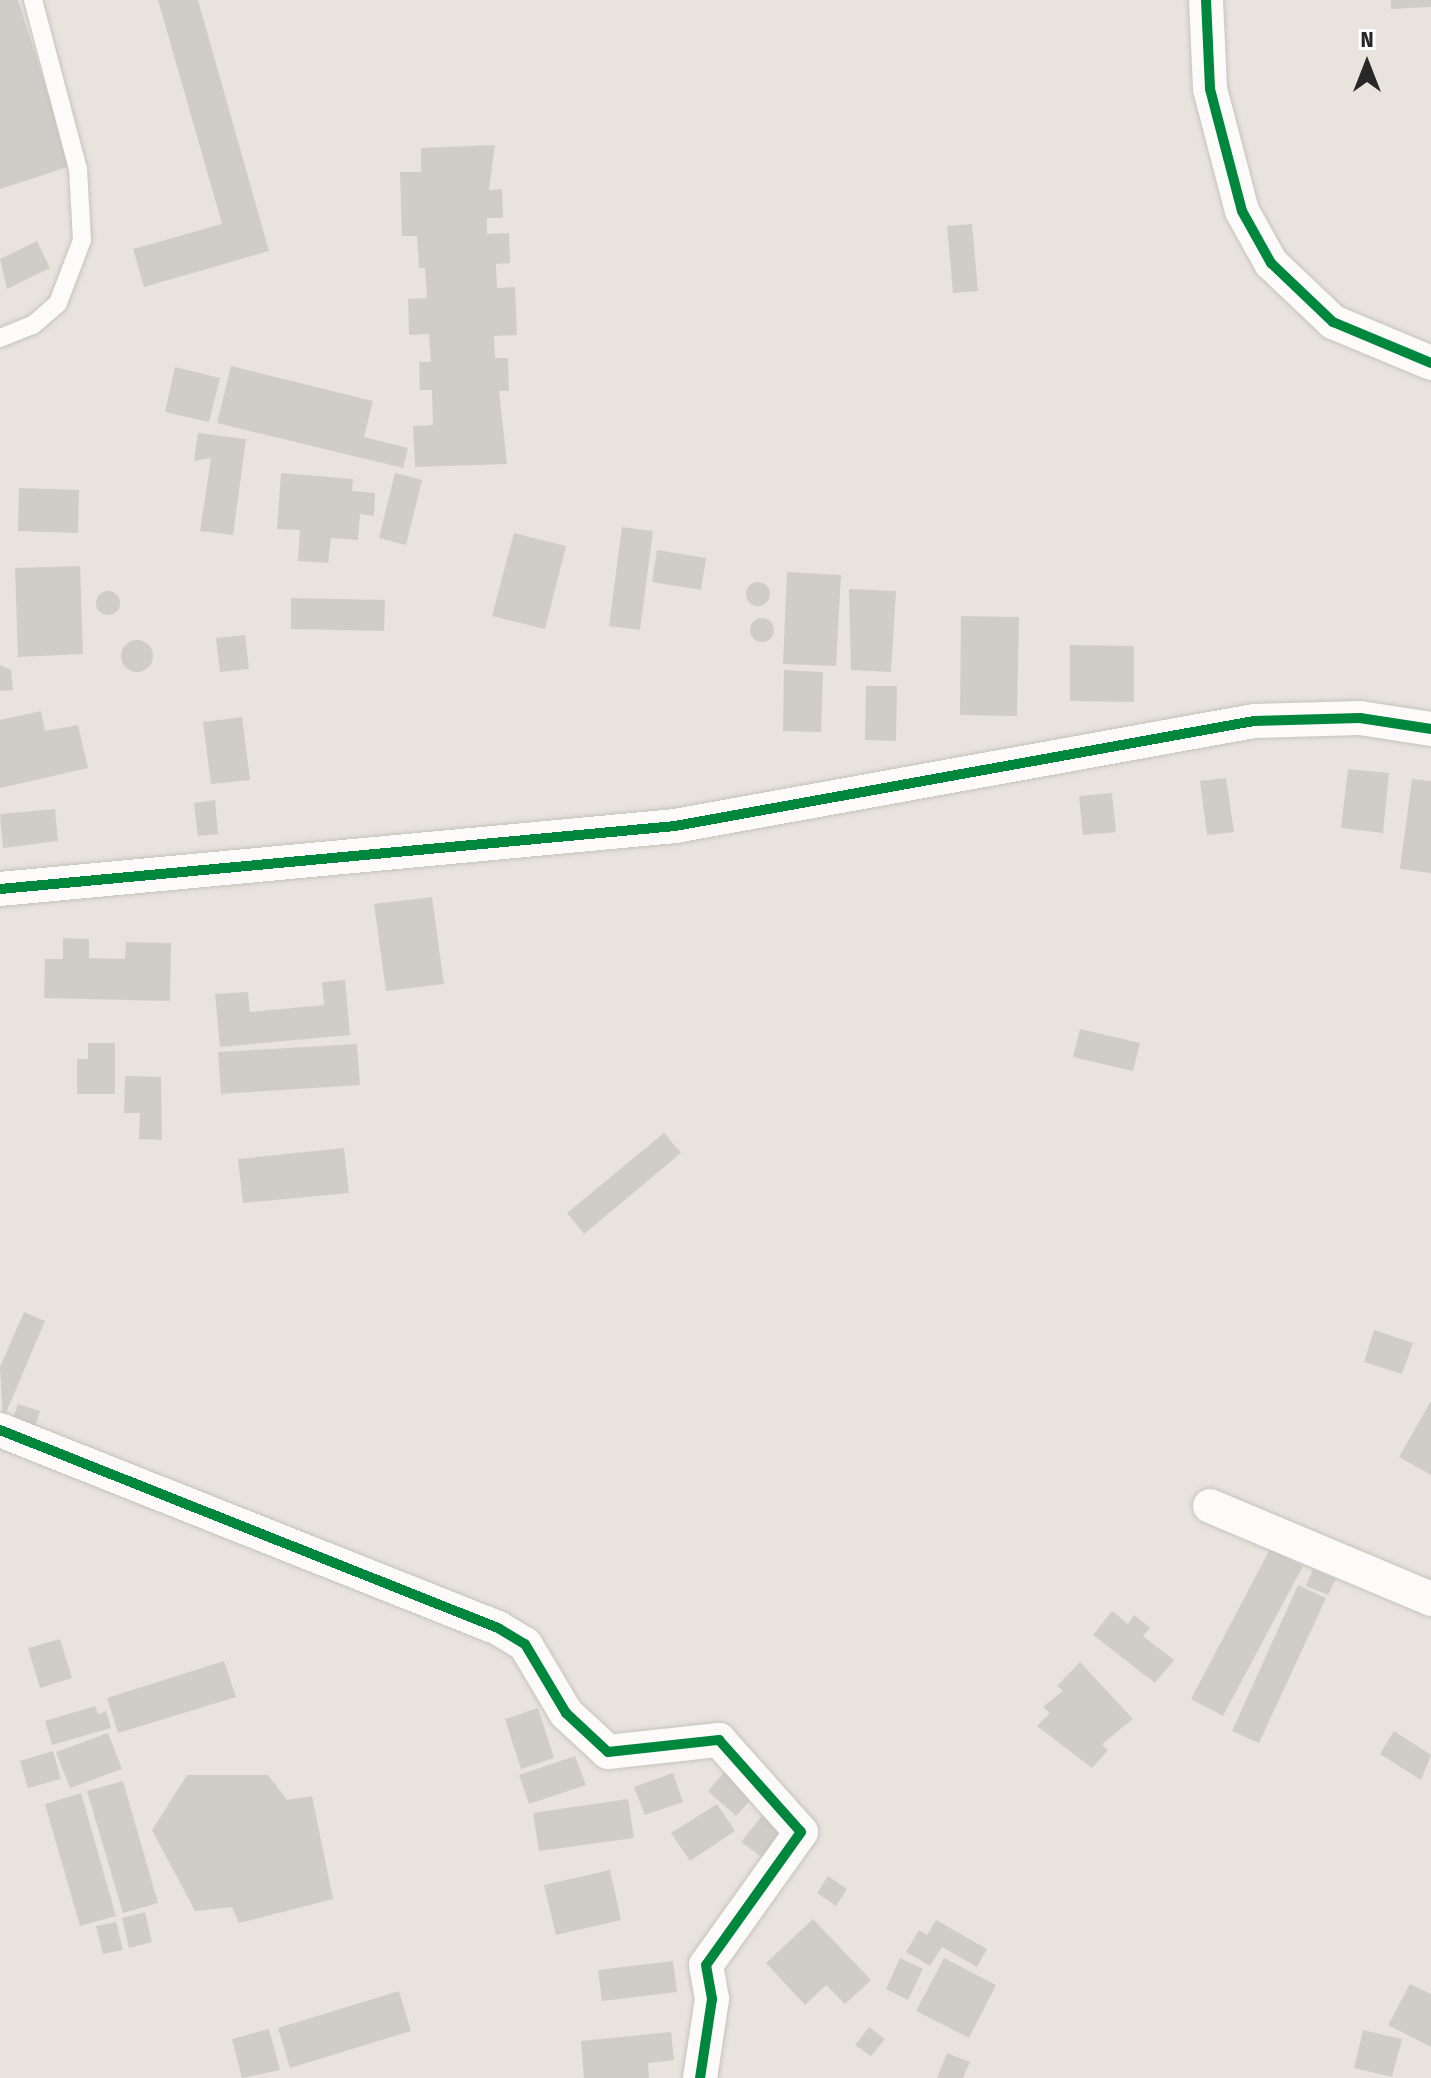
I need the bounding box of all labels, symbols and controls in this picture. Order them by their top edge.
north arrow [1327,24,1407,104]
text: N [1360,26,1374,53]

